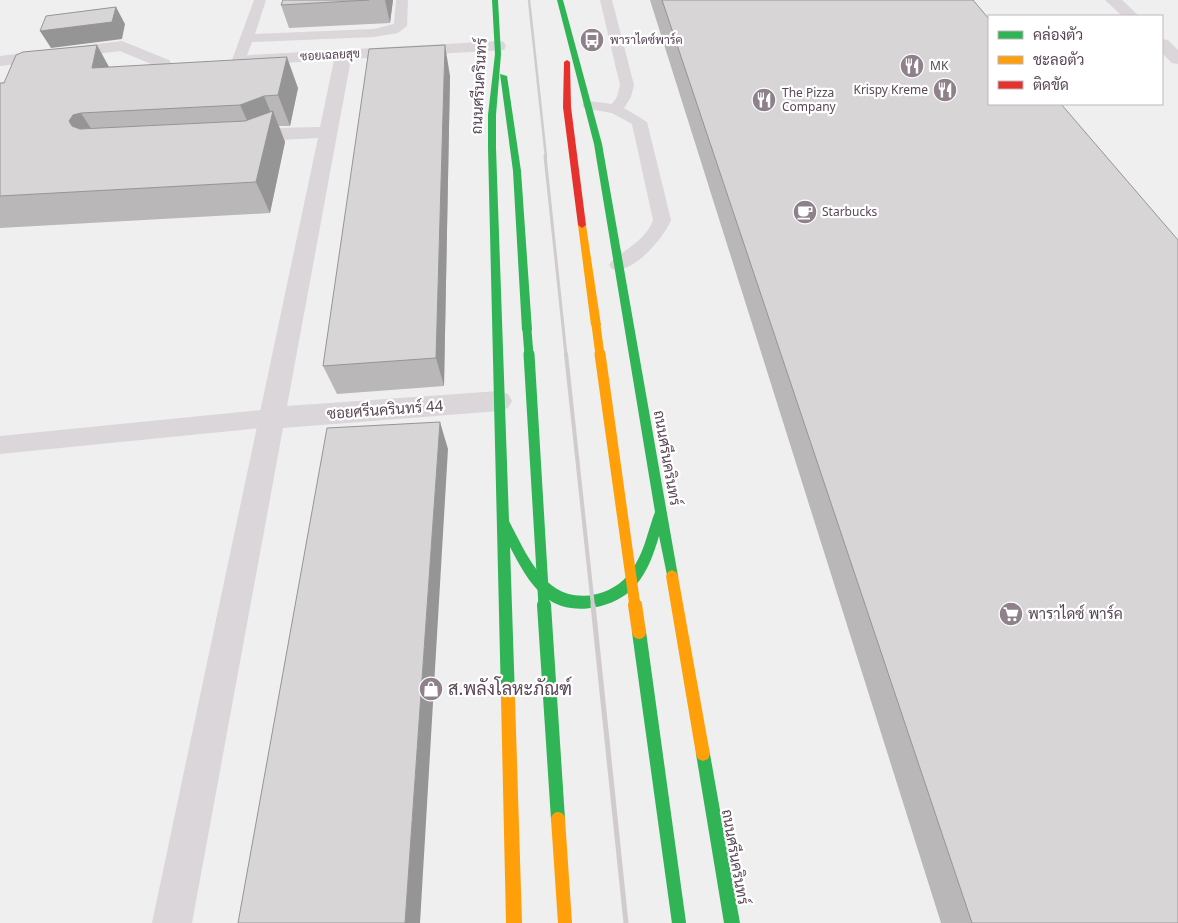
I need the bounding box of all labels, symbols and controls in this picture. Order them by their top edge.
legend [988,15,1163,105]
text: คล่องตัว [1033,24,1083,44]
bus stop icon: พาราไดซ์พาร์ค [579,27,605,53]
place label: พาราไดซ์พาร์ค [610,31,683,48]
street label: ถนนศรีนครินทร์ [465,37,491,135]
street label: ซอยเฉลยสุข [300,44,360,66]
text: ชะลอตัว [1033,49,1084,69]
restaurant icon: MK [899,53,925,79]
place label: MK [930,57,949,74]
text: ติดขัด [1033,74,1069,94]
restaurant icon: Krispy Kreme [932,77,958,103]
place label: Krispy Kreme [853,81,928,98]
place label: The Pizza Company [782,84,837,115]
restaurant icon: The Pizza Company [751,87,777,113]
cafe icon: Starbucks [792,199,818,225]
place label: Starbucks [822,203,878,220]
street label: ซอยศรีนครินทร์ 44 [326,395,444,423]
street label: ถนนศรีนครินทร์ [650,408,686,507]
supermarket icon: พาราไดซ์ พาร์ค [998,601,1024,627]
place label: พาราไดซ์ พาร์ค [1028,603,1123,623]
shop icon: ส.พลังโลหะภัณฑ์ [418,676,444,702]
place label: ส.พลังโลหะภัณฑ์ [448,676,572,700]
street label: ถนนศรีนครินทร์ [718,807,754,906]

